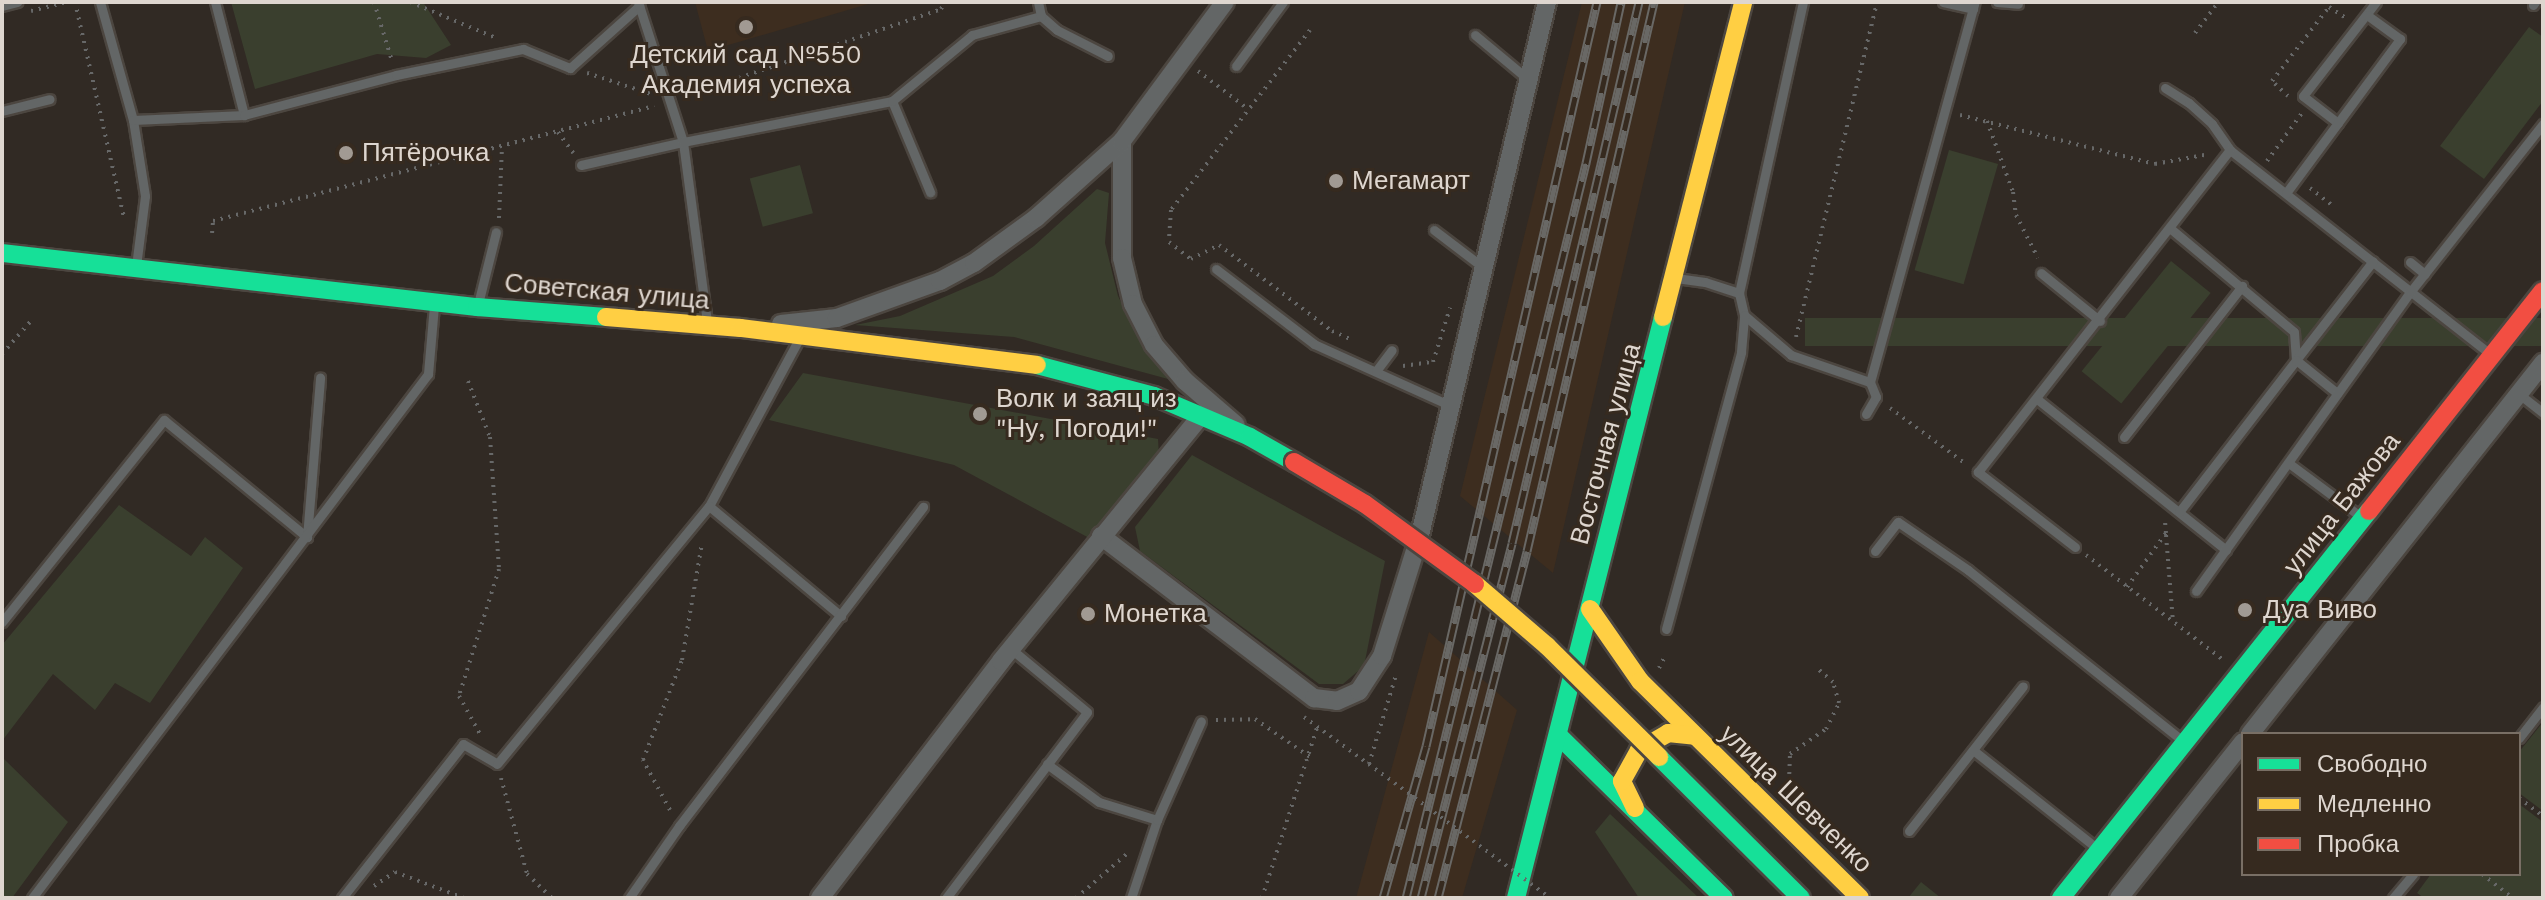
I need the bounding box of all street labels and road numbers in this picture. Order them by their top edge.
street label: Советская улица [503,267,711,317]
street label: Восточная улица [1564,340,1648,548]
street label: улица Бажова [2277,427,2407,581]
street label: улица Шевченко [1713,718,1879,880]

